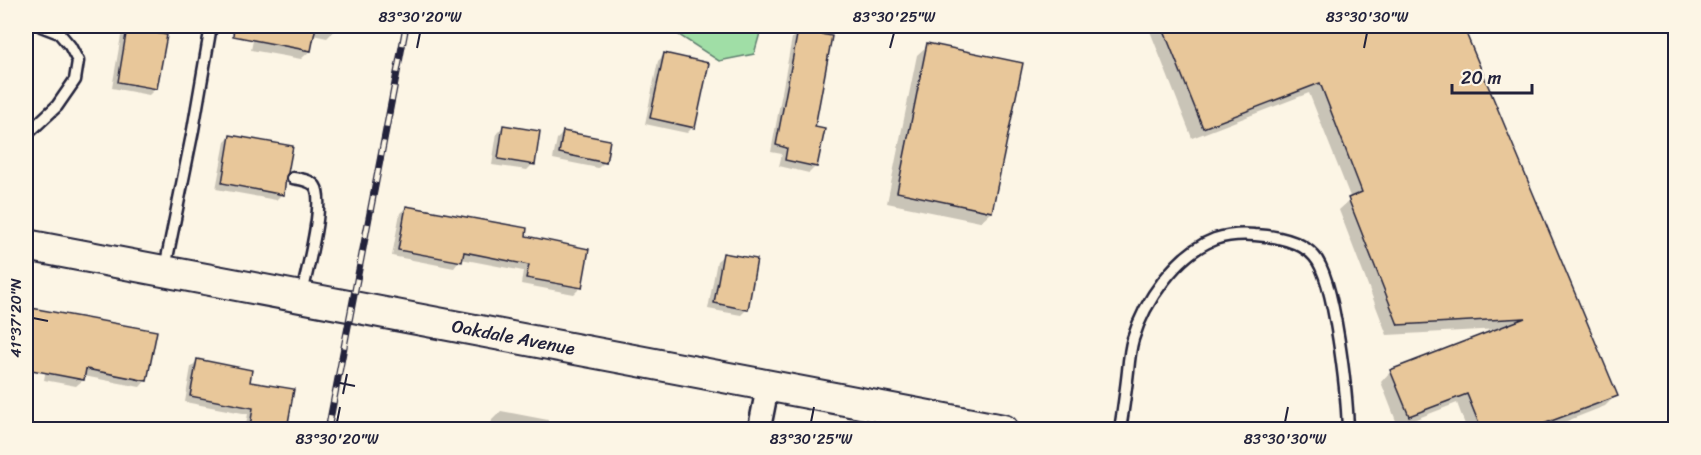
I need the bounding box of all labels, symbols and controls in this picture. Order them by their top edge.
text: 83°30'20"W [379,4,462,30]
text: 83°30'25"W [853,4,936,30]
text: 83°30'30"W [1326,4,1409,30]
scale bar [1452,57,1532,95]
text: 20 m [1461,62,1501,94]
text: 41°37'20"N [3,278,29,358]
street label: Oakdale Avenue [449,310,578,365]
text: 83°30'20"W [296,426,379,452]
text: 83°30'25"W [770,426,853,452]
text: 83°30'30"W [1244,426,1327,452]

